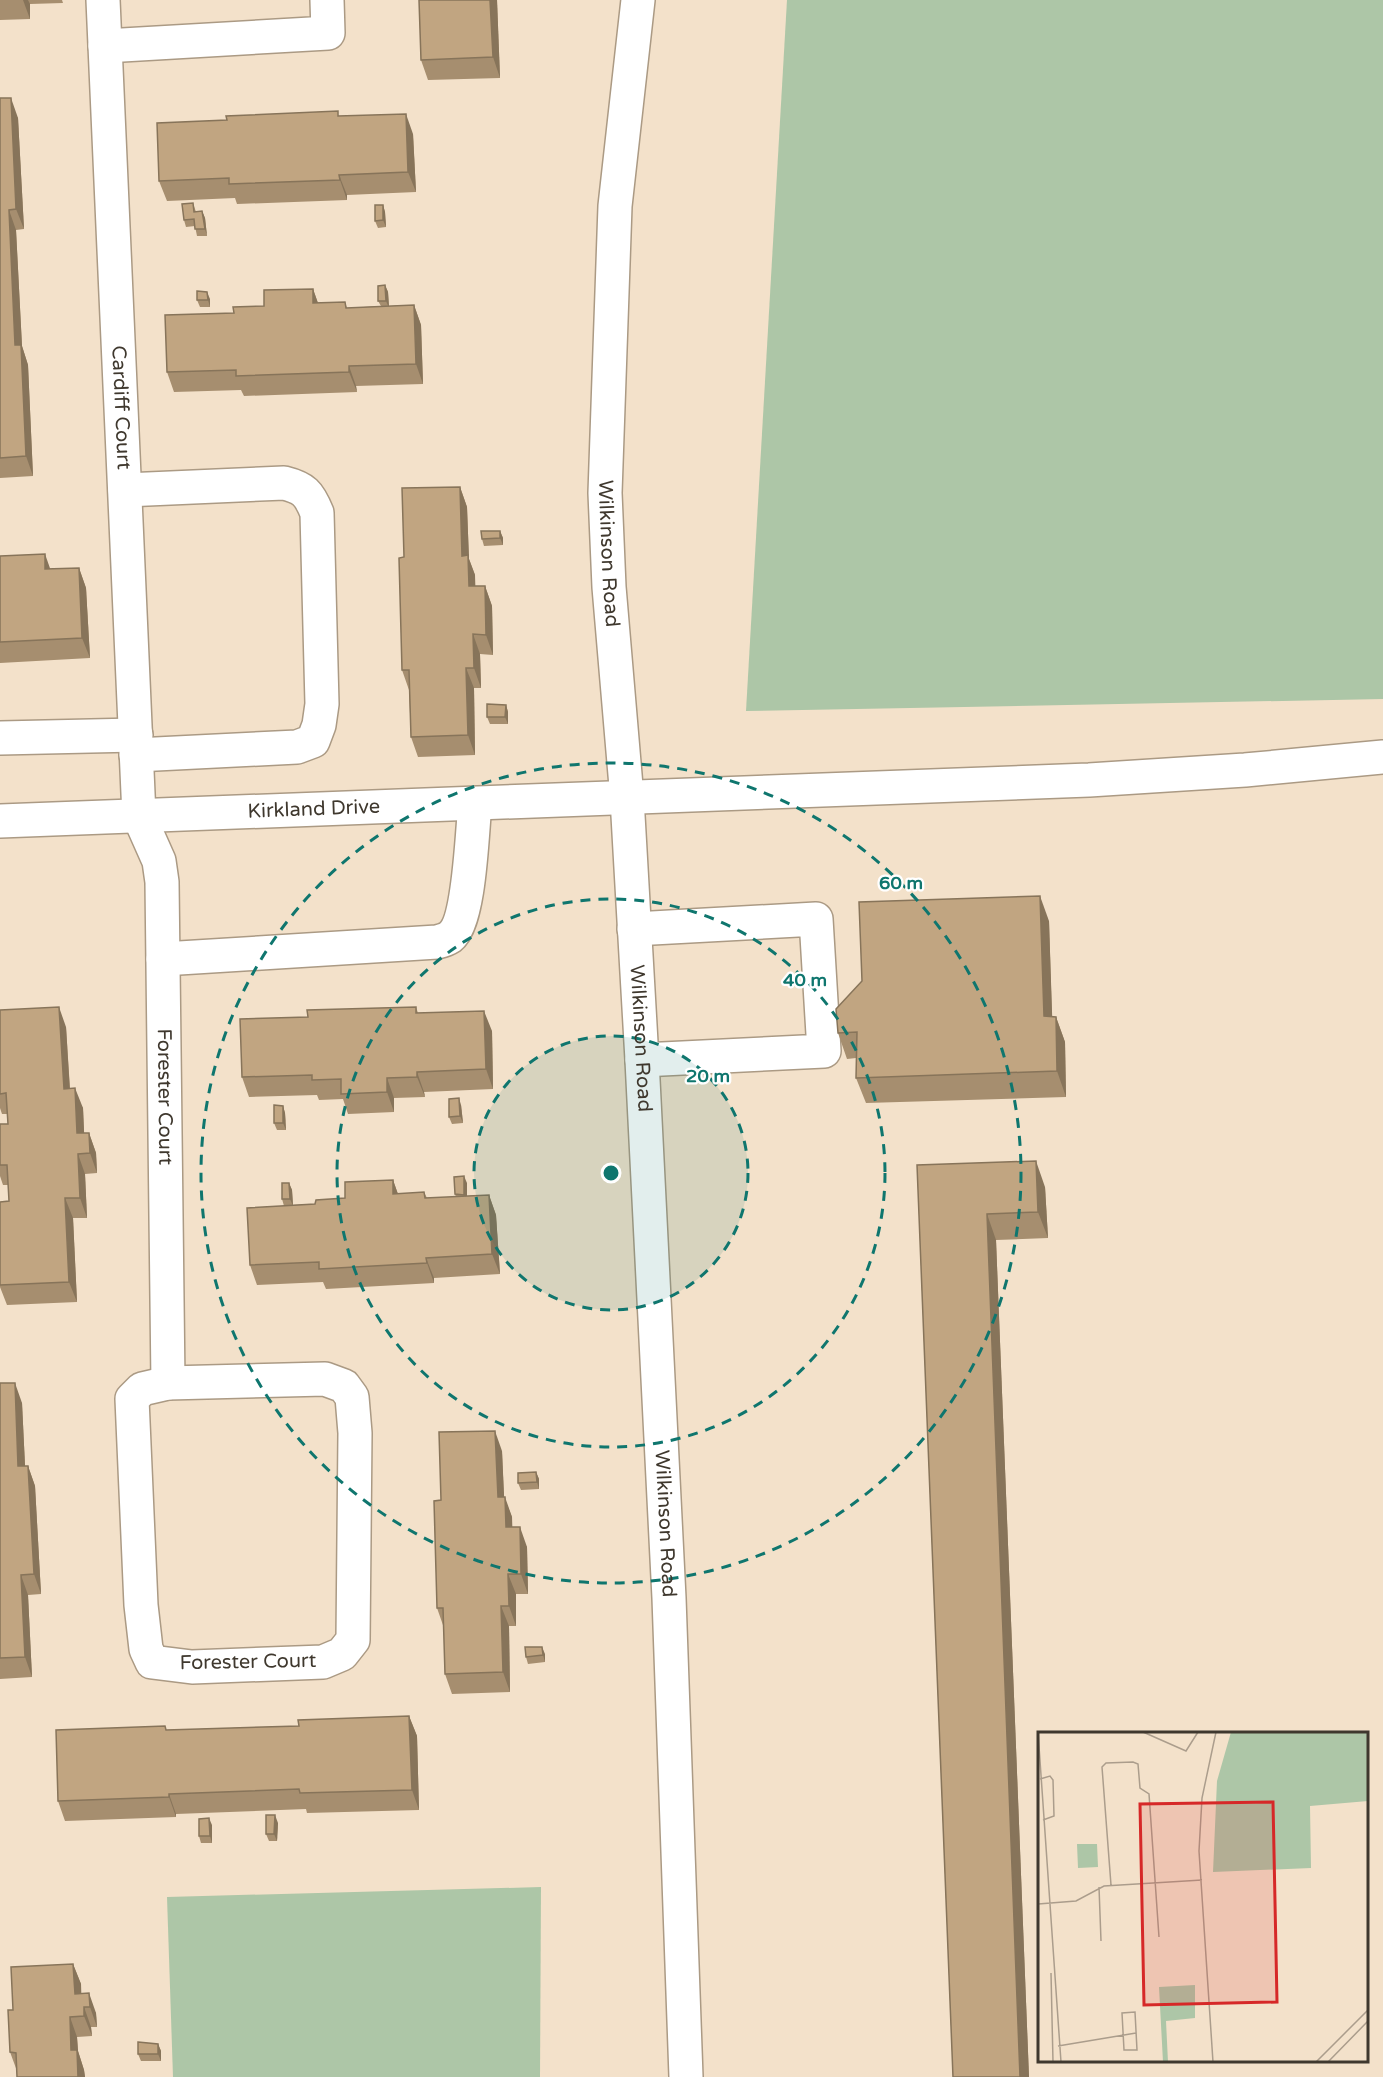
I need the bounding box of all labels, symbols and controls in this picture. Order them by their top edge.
street label: Cardiff Court [106,345,136,470]
street label: Wilkinson Road [593,479,624,628]
street label: Kirkland Drive [247,795,380,824]
text: 60 m [879,872,923,894]
street label: Wilkinson Road [625,964,657,1113]
text: 40 m [783,969,827,991]
street label: Forester Court [152,1028,177,1166]
text: 20 m [686,1065,730,1087]
centre of rings [601,1163,621,1183]
street label: Wilkinson Road [650,1449,681,1598]
street label: Forester Court [179,1649,317,1675]
inset map [1038,1732,1368,2062]

